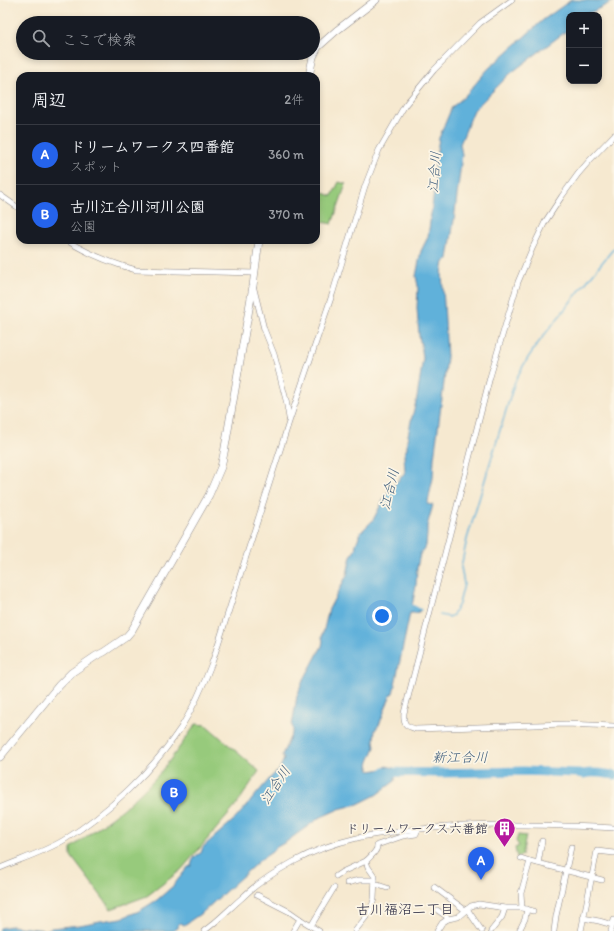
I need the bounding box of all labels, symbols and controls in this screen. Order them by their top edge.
map controls [566,12,602,84]
button: + [566,12,602,48]
search box [16,16,320,60]
icon: search [30,27,52,49]
text: ここで検索 [62,31,137,49]
button: − [566,48,602,84]
text: 周辺 [32,90,66,110]
text: 2件 [284,92,304,107]
text: ドリームワークス四番館 [70,138,234,156]
text: A [41,147,49,162]
text: 360 m [268,147,304,162]
water label: 江合川 [424,150,445,194]
text: スポット [70,159,122,174]
text: 古川江合川河川公園 [70,198,205,216]
text: B [41,207,49,222]
text: 370 m [269,207,304,222]
text: 公園 [70,219,96,234]
water label: 江合川 [376,467,403,512]
your location [372,606,392,626]
water label: 新江合川 [432,749,488,766]
water label: 江合川 [257,763,294,807]
pin: B [161,779,187,812]
building icon: ドリームワークス六番館 [491,815,517,848]
place label: ドリームワークス六番館 [346,821,488,836]
pin: A [468,847,494,880]
district label: 古川福沼二丁目 [356,901,454,918]

